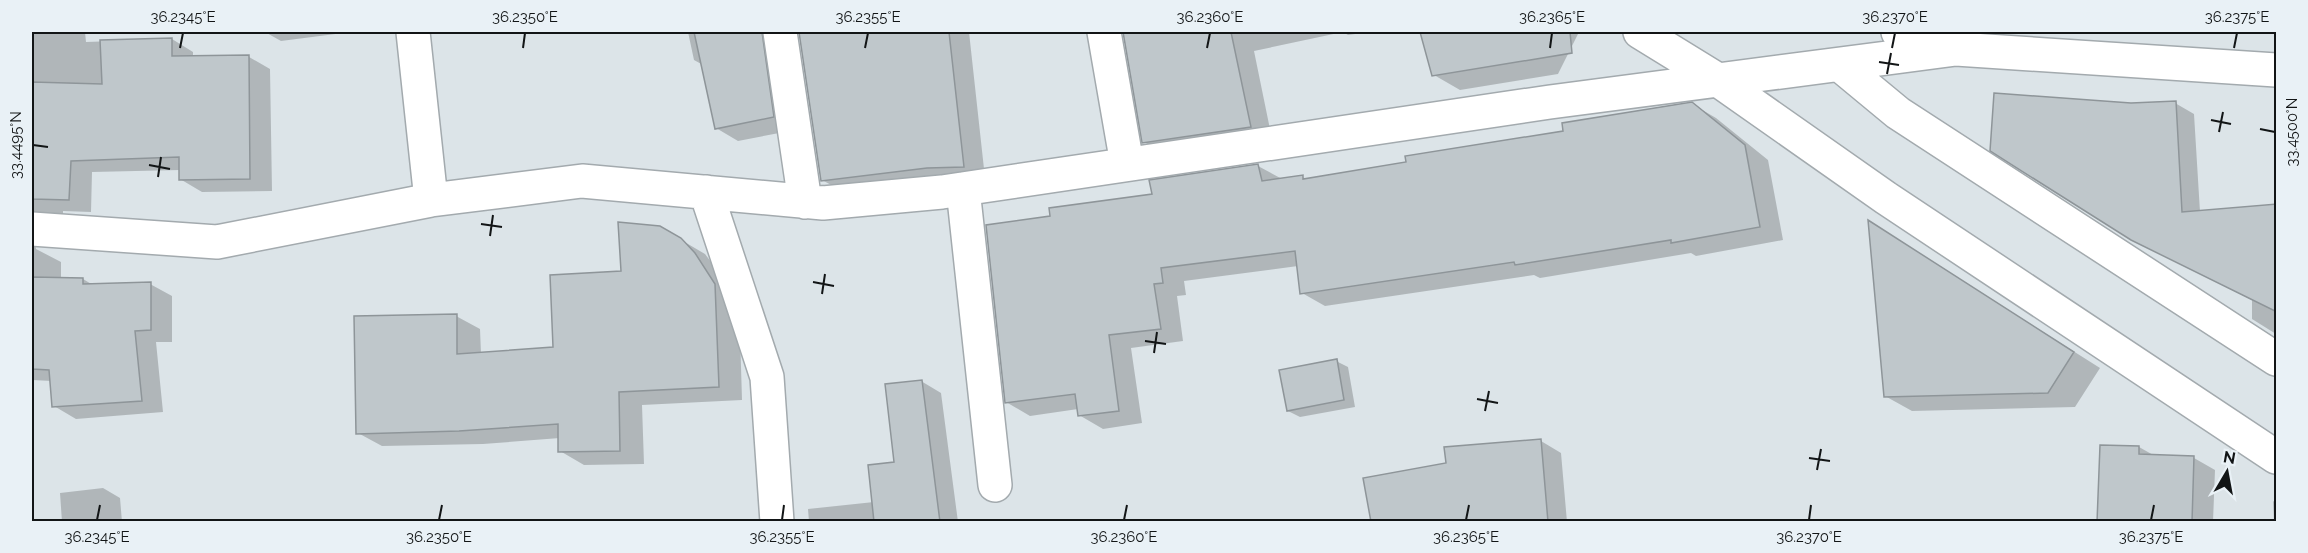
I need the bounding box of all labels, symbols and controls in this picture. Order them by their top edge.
text: 36.2345°E [150,8,216,26]
text: 36.2350°E [492,8,558,26]
text: 36.2355°E [835,8,901,26]
text: 36.2360°E [1177,8,1243,26]
text: 36.2365°E [1519,8,1585,26]
text: 36.2370°E [1862,8,1928,26]
text: 36.2375°E [2205,8,2269,26]
text: 33.4500°N [2283,98,2301,166]
text: 33.4495°N [7,111,25,179]
north arrow [2197,442,2257,502]
text: N [2222,447,2237,468]
text: 36.2345°E [64,528,130,546]
text: 36.2350°E [406,528,472,546]
text: 36.2355°E [749,528,815,546]
text: 36.2360°E [1091,528,1157,546]
text: 36.2365°E [1433,528,1499,546]
text: 36.2370°E [1776,528,1842,546]
text: 36.2375°E [2119,528,2183,546]

